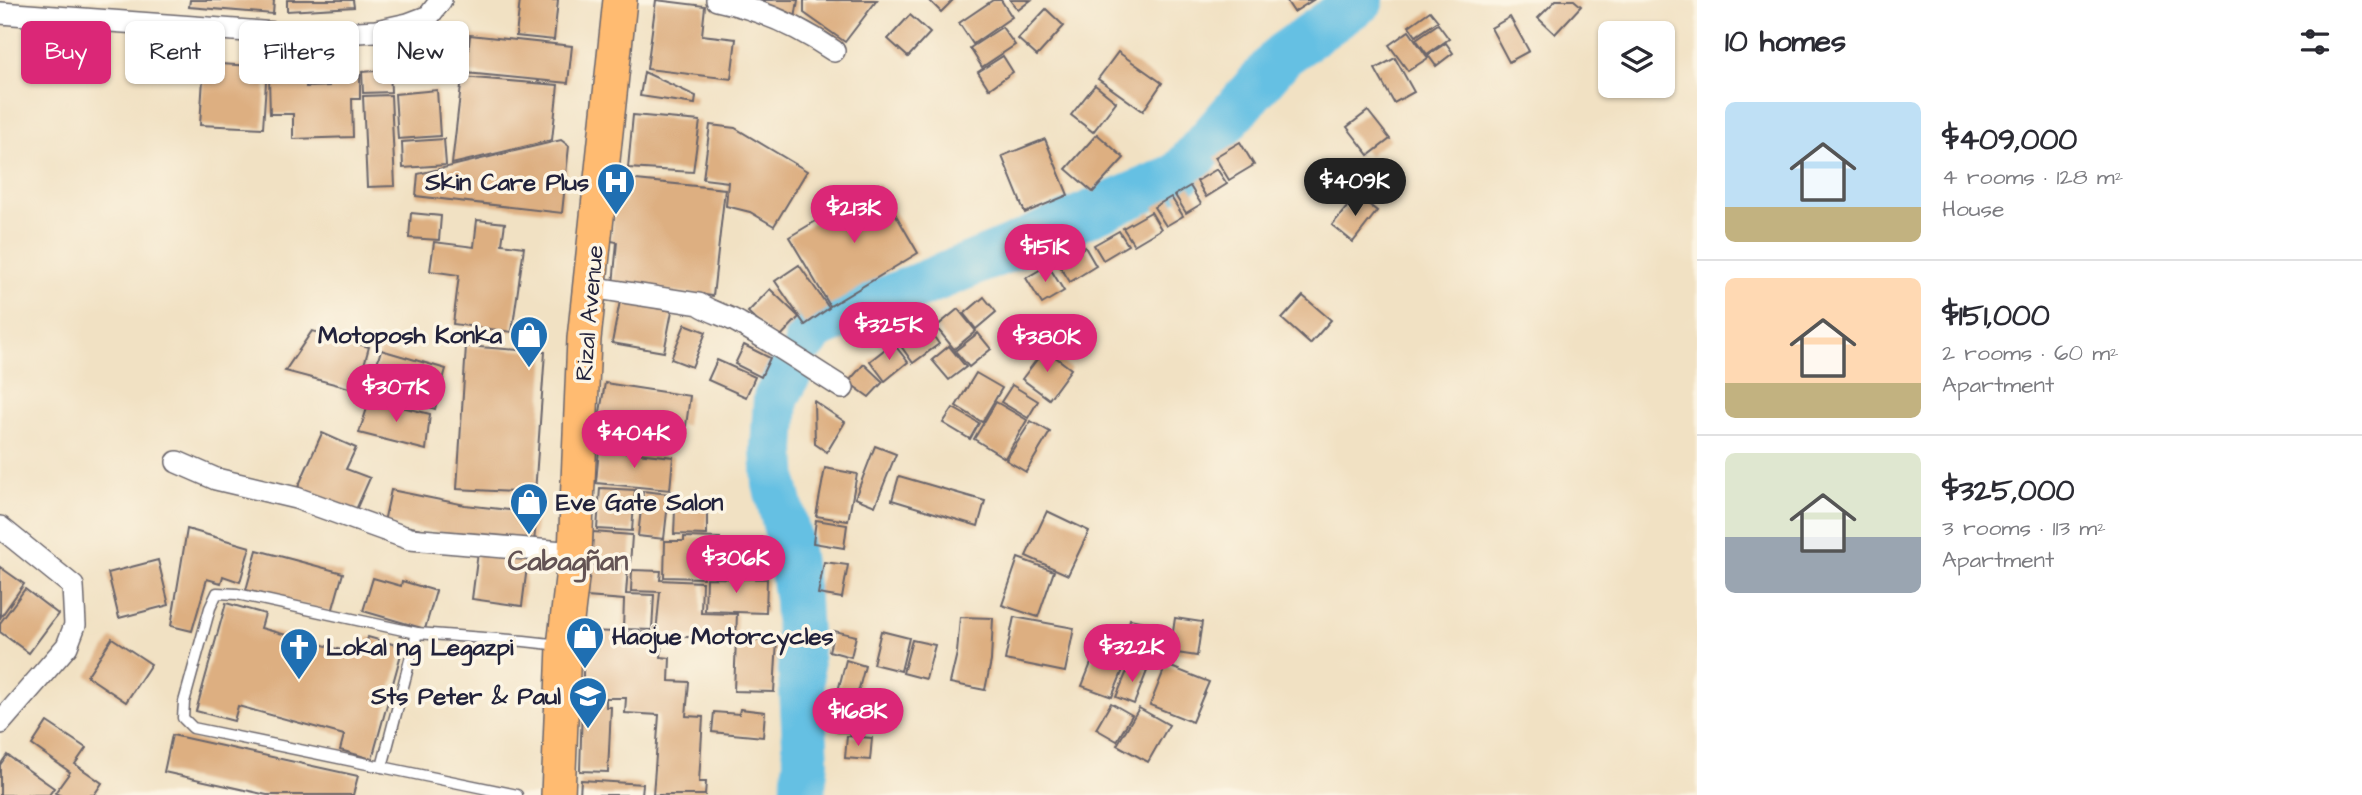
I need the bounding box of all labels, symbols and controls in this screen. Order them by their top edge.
chip: Buy [21,21,111,84]
chip: Rent [125,21,225,84]
chip: Filters [239,21,359,84]
chip: New [373,21,469,84]
map controls [1598,21,1675,98]
button: layers [1598,21,1675,98]
text: 10 homes [1725,21,1846,63]
icon: filters [2296,23,2334,61]
text: $409,000 [1942,119,2077,161]
icon: home [1781,130,1865,214]
pin: $409K [1306,158,1404,218]
hospital icon: Skin Care Plus [595,161,637,216]
text: 4 rooms · 128 m² [1942,161,2123,193]
text: $409K [1320,165,1390,197]
place label: Skin Care Plus [424,166,589,200]
pin: $213K [805,186,903,245]
text: $213K [827,192,881,224]
text: House [1942,193,2005,225]
pin: $151K [996,224,1094,284]
text: $151K [1021,231,1069,263]
street label: Rizal Avenue [567,244,613,382]
text: $151,000 [1942,295,2050,337]
pin: $325K [840,302,938,362]
icon: home [1781,306,1865,390]
text: $325K [855,309,923,341]
shop icon: Motoposh Konka [508,314,550,369]
pin: $380K [998,314,1096,374]
place label: Motoposh Konka [318,319,503,353]
text: $380K [1013,321,1081,353]
text: 2 rooms · 60 m² [1942,337,2119,369]
pin: $307K [347,364,445,424]
text: Apartment [1942,369,2054,401]
text: $307K [362,371,430,403]
pin: $404K [585,410,683,470]
text: $404K [598,417,670,449]
text: $325,000 [1942,470,2074,512]
shop icon: Eve Gate Salon [508,481,550,536]
icon: home [1781,481,1865,565]
place label: Eve Gate Salon [556,486,723,520]
text: 3 rooms · 113 m² [1942,512,2106,544]
pin: $306K [687,536,785,595]
district label: Cabagñan [508,542,628,583]
text: $306K [702,542,770,574]
text: Apartment [1942,544,2054,576]
shop icon: Haojue Motorcycles [564,615,606,670]
place label: Haojue Motorcycles [612,620,833,656]
pin: $322K [1083,624,1181,684]
church icon: Lokal ng Legazpi [278,626,320,681]
place label: Lokal ng Legazpi [326,631,514,666]
text: $322K [1100,631,1164,663]
school or university icon: Sts Peter & Paul [567,675,609,730]
place label: Sts Peter & Paul [370,680,561,714]
pin: $168K [809,688,907,748]
text: $168K [828,695,888,727]

